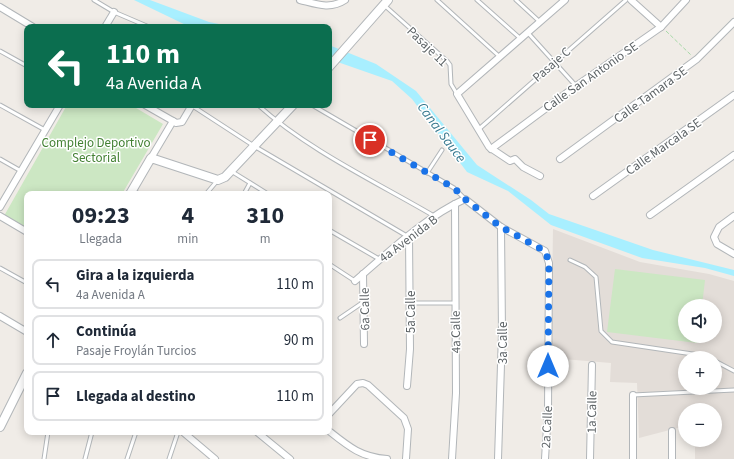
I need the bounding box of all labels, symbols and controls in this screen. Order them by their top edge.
street label: Pasaje 11 [403,23,452,71]
text: 110 m [106,34,180,74]
street label: Calle San Antonio SE [540,37,642,116]
icon: left [40,40,92,92]
street label: Pasaje C [529,43,575,86]
street label: Calle Tamara SE [610,62,691,128]
text: 4a Avenida A [106,71,201,96]
water label: Canal Sauce [412,98,471,167]
street label: Calle Marcala SE [622,114,705,180]
pin [353,123,387,157]
icon: arrive [359,129,381,151]
park label: Complejo Deportivo Sectorial [42,134,150,167]
text: 09:23 [72,198,130,233]
text: 4 [182,198,194,233]
text: 310 [246,198,284,233]
street label: 4a Avenida B [375,211,442,267]
text: Llegada [79,230,122,248]
text: min [177,230,198,248]
text: m [260,230,271,248]
text: Gira a la izquierda [76,265,195,286]
icon: left [42,273,64,295]
text: 110 m [276,274,314,295]
text: 4a Avenida A [76,286,145,304]
street label: 6a Calle [356,287,374,330]
street label: 5a Calle [402,291,420,333]
map controls [678,299,722,447]
button: sound [678,299,722,343]
street label: 4a Calle [447,310,465,353]
text: Continúa [76,321,137,342]
street label: 3a Calle [494,322,512,364]
icon: ahead [42,329,64,351]
text: 90 m [284,330,314,351]
text: Pasaje Froylán Turcios [76,342,196,360]
position arrow [527,345,569,387]
button: + [678,351,722,395]
icon: arrive [42,385,64,407]
text: Llegada al destino [76,386,196,407]
text: 110 m [276,386,314,407]
street label: 1a Calle [583,391,601,434]
button: − [678,403,722,447]
street label: 2a Calle [537,405,557,449]

